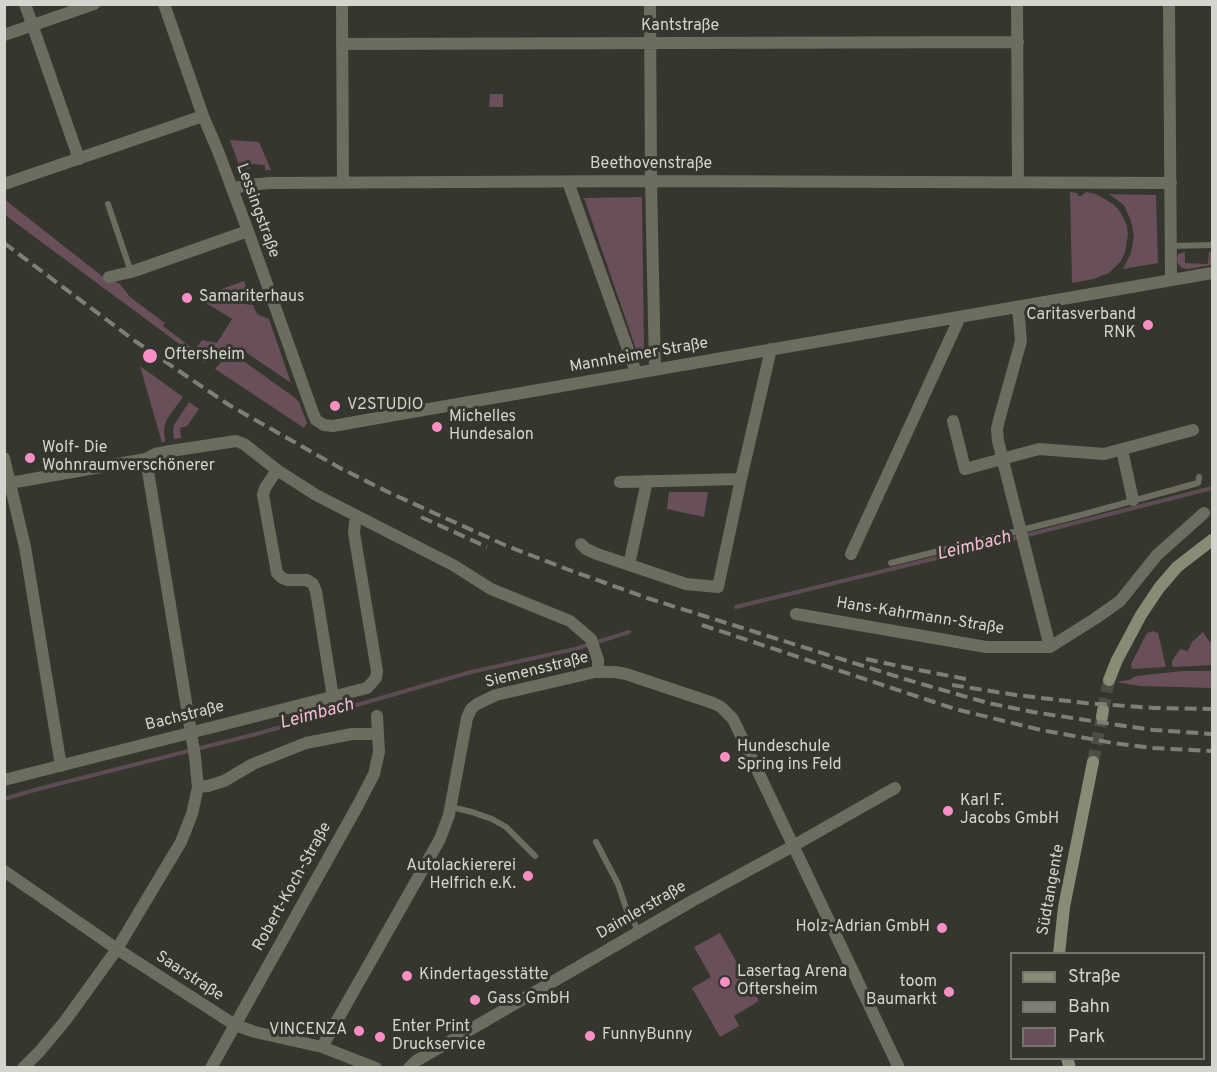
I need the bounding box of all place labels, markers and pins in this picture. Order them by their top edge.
place label: Samariterhaus [199,288,304,308]
marker: Samariterhaus [180,291,194,305]
place label: Caritasverband RNK [1026,306,1136,344]
marker: Caritasverband RNK [1141,318,1155,332]
place label: Oftersheim [164,346,245,366]
marker: Oftersheim [141,347,159,365]
place label: V2STUDIO [347,396,424,416]
marker: V2STUDIO [328,399,342,413]
place label: Michelles Hundesalon [449,408,534,446]
marker: Michelles Hundesalon [430,420,444,434]
place label: Wolf- Die Wohnraumverschönerer [42,439,215,477]
marker: Wolf- Die Wohnraumverschönerer [23,451,37,465]
place label: Hundeschule Spring ins Feld [737,738,842,776]
marker: Hundeschule Spring ins Feld [718,750,732,764]
place label: Karl F. Jacobs GmbH [960,792,1059,830]
marker: Karl F. Jacobs GmbH [941,804,955,818]
place label: Autolackiererei Helfrich e.K. [406,857,516,895]
marker: Autolackiererei Helfrich e.K. [521,869,535,883]
place label: Holz-Adrian GmbH [796,918,930,938]
marker: Holz-Adrian GmbH [935,921,949,935]
place label: Lasertag Arena Oftersheim [737,963,847,1001]
place label: Kindertagesstätte [419,966,548,986]
marker: Kindertagesstätte [400,969,414,983]
place label: toom Baumarkt [866,973,937,1011]
marker: Lasertag Arena Oftersheim [718,975,732,989]
marker: toom Baumarkt [942,985,956,999]
place label: Gass GmbH [487,990,570,1010]
marker: Gass GmbH [468,993,482,1007]
place label: Enter Print Druckservice [392,1018,486,1056]
place label: VINCENZA [269,1021,347,1041]
marker: VINCENZA [352,1024,366,1038]
place label: FunnyBunny [602,1026,692,1046]
marker: FunnyBunny [583,1029,597,1043]
marker: Enter Print Druckservice [373,1030,387,1044]

